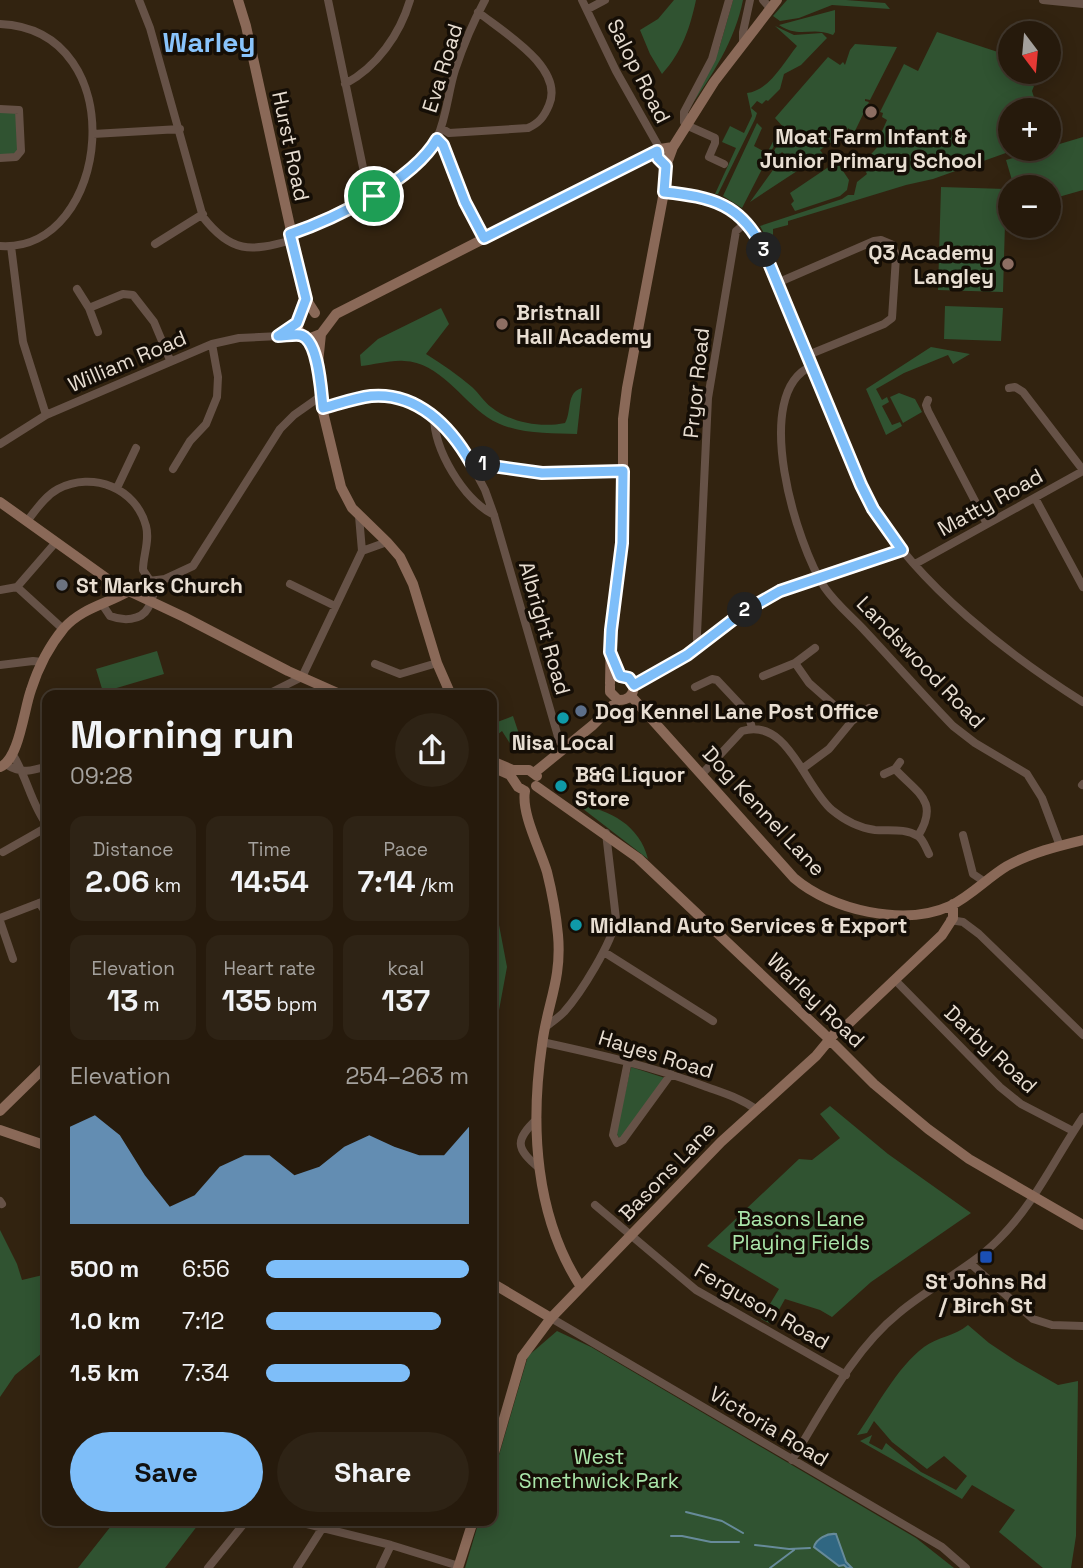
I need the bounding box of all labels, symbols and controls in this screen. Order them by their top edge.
street label: Salop Road [601,14,677,128]
street label: Eva Road [416,20,468,116]
north arrow [998,21,1060,84]
map controls [998,21,1061,238]
district label: Warley [162,24,256,60]
street label: Hurst Road [266,89,316,203]
button: + [998,98,1061,161]
marker: Moat Farm Infant & Junior Primary School [863,104,879,120]
place label: Moat Farm Infant & Junior Primary School [760,123,982,174]
pin [344,166,404,226]
button: − [998,175,1061,238]
icon: arrive [355,177,393,215]
pin: 3 [746,232,782,268]
text: 3 [758,237,769,262]
place label: Q3 Academy Langley [868,239,994,290]
marker: Q3 Academy Langley [1000,256,1016,272]
place label: Bristnall Hall Academy [516,299,652,350]
marker: Bristnall Hall Academy [494,316,510,332]
street label: William Road [64,324,190,398]
street label: Pryor Road [677,326,715,440]
pin: 1 [466,447,500,482]
text: 1 [478,451,487,476]
street label: Matty Road [933,462,1047,542]
street label: Albright Road [513,558,577,698]
place label: St Marks Church [76,572,243,599]
marker: St Marks Church [54,577,70,593]
street label: Landswood Road [851,590,991,734]
pin: 2 [728,592,762,628]
text: 2 [739,597,750,622]
place label: Dog Kennel Lane Post Office [595,698,879,725]
marker: Dog Kennel Lane Post Office [573,703,589,719]
marker: Nisa Local [555,710,571,726]
text: Morning run [70,711,295,759]
button: share [395,713,469,787]
place label: Nisa Local [512,729,614,756]
street label: Dog Kennel Lane [697,740,831,882]
text: 09:28 [70,761,133,791]
place label: B&G Liquor Store [575,761,685,812]
marker: B&G Liquor Store [553,778,569,794]
text: Distance [93,837,174,862]
text: Time [248,837,291,862]
text: Pace [384,837,428,862]
text: 2.06 [85,862,150,901]
text: 14:54 [230,862,309,901]
text: 7:14 [357,862,416,901]
text: km [150,873,181,898]
text: /km [416,873,454,898]
place label: Midland Auto Services & Export [590,912,907,939]
marker: Midland Auto Services & Export [568,917,584,933]
street label: Warley Road [761,947,871,1053]
text: Elevation [92,956,175,981]
text: Heart rate [223,956,316,981]
text: kcal [387,956,424,981]
text: 13 [107,981,138,1020]
text: 135 [222,981,272,1020]
text: 137 [382,981,430,1020]
text: m [138,992,160,1017]
text: bpm [272,992,317,1017]
street label: Darby Road [939,999,1043,1099]
street label: Hayes Road [595,1024,717,1084]
text: Elevation [70,1061,171,1091]
text: 254–263 m [345,1061,469,1091]
street label: Basons Lane [613,1116,721,1226]
park label: Basons Lane Playing Fields [732,1205,870,1256]
marker: St Johns Rd / Birch St [978,1249,994,1265]
text: 500 m [70,1254,139,1284]
text: 6:56 [182,1254,230,1284]
street label: Ferguson Road [690,1256,834,1356]
place label: St Johns Rd / Birch St [925,1268,1047,1319]
text: 1.0 km [70,1306,140,1336]
text: 7:12 [182,1306,224,1336]
text: 1.5 km [70,1358,140,1388]
text: 7:34 [182,1358,229,1388]
street label: Victoria Road [704,1380,834,1472]
button: Save [70,1432,263,1512]
button: Share [277,1432,469,1512]
park label: West Smethwick Park [519,1443,679,1494]

